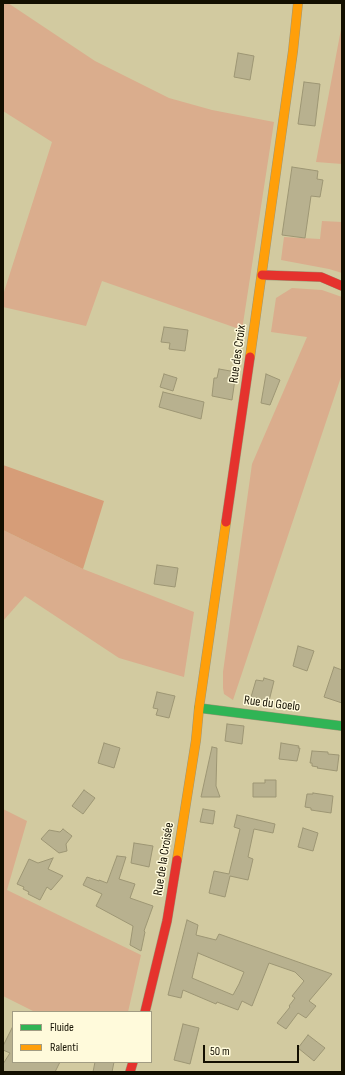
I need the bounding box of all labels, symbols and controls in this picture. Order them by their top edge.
street label: Rue des Croix [226,324,250,384]
street label: Rue du Goelo [243,693,301,715]
street label: Rue de la Croisée [151,821,177,897]
legend [12,1011,152,1063]
text: Fluide [50,1020,74,1035]
scale bar [205,1037,301,1063]
text: Ralenti [50,1040,78,1055]
text: 50 m [210,1044,230,1059]

